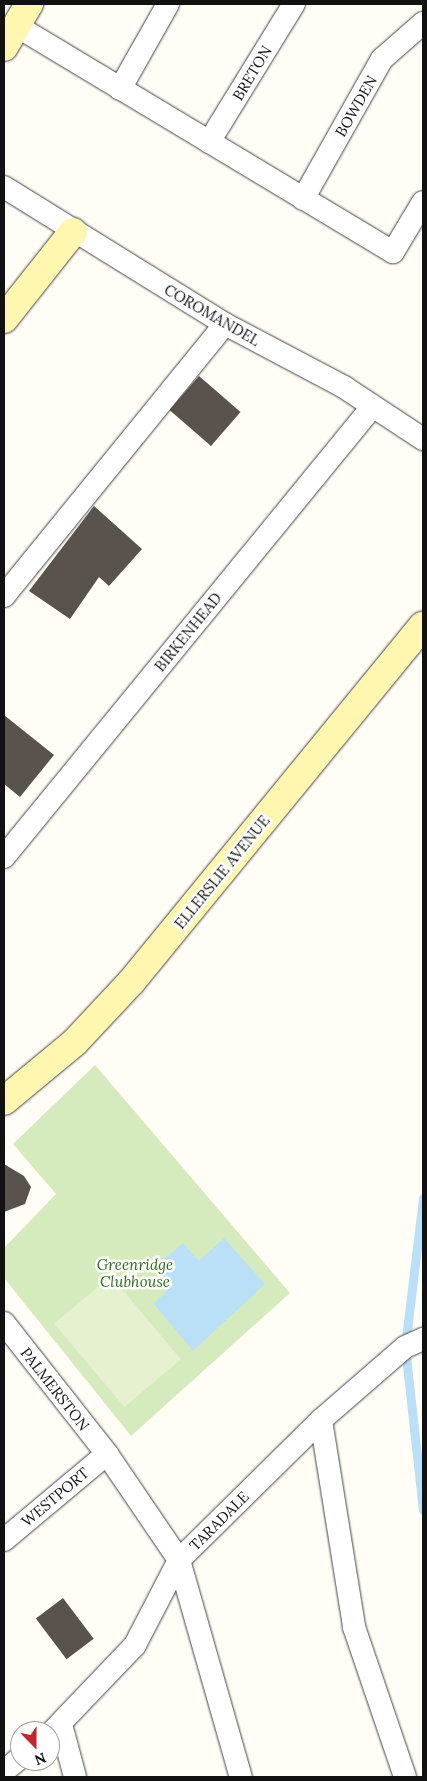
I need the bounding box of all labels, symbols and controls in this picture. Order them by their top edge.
street label: BRETON [229,42,275,104]
street label: BOWDEN [331,72,381,140]
street label: COROMANDEL [161,280,263,350]
street label: BIRKENHEAD [151,589,225,675]
street label: ELLERSLIE AVENUE [171,812,273,932]
park label: Greenridge Clubhouse [97,1255,173,1290]
street label: PALMERSTON [17,1344,93,1434]
street label: WESTPORT [18,1464,92,1530]
street label: TARADALE [186,1488,252,1554]
north arrow [10,1721,60,1771]
text: N [32,1749,49,1769]

